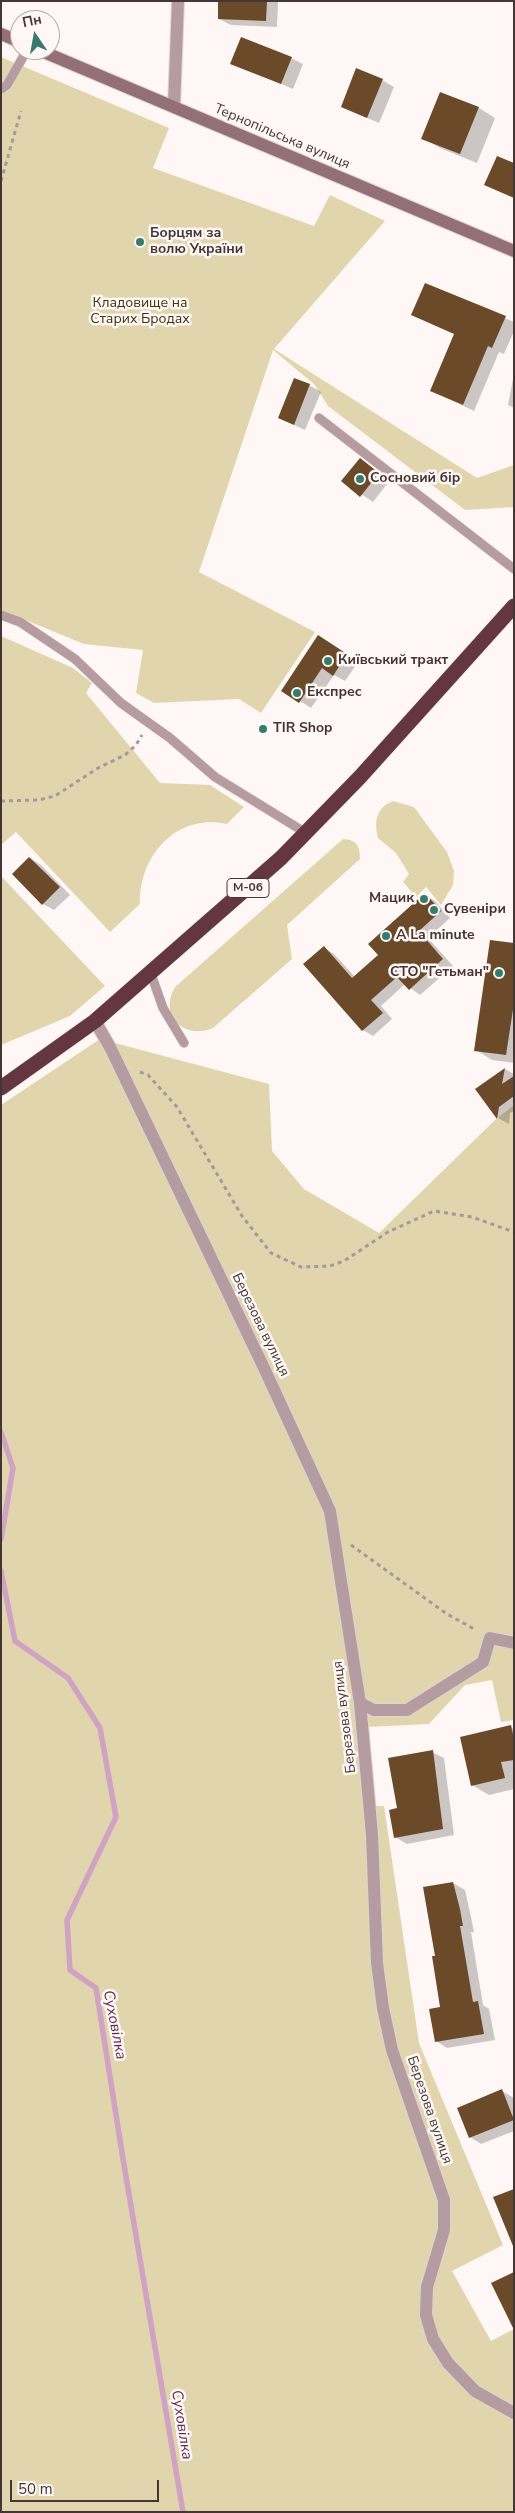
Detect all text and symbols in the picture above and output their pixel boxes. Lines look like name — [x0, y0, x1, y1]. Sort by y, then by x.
north arrow — [10, 10, 60, 60]
text: Пн — [21, 10, 43, 32]
street label: Тернопільська вулиця — [212, 101, 352, 173]
place label: Борцям за волю України — [150, 226, 243, 258]
marker: Борцям за волю України — [134, 236, 146, 248]
park label: Кладовище на Старих Бродах — [90, 296, 190, 328]
place label: Сосновий бір — [370, 471, 460, 487]
marker: Сосновий бір — [354, 473, 366, 485]
place label: Київський тракт — [338, 653, 448, 669]
marker: Київський тракт — [322, 655, 334, 667]
place label: Експрес — [307, 685, 362, 701]
marker: Експрес — [291, 687, 303, 699]
place label: TIR Shop — [273, 721, 332, 737]
marker: TIR Shop — [257, 723, 269, 735]
road number: М-06 — [227, 878, 269, 898]
place label: Мацик — [369, 891, 414, 907]
marker: Мацик — [418, 893, 430, 905]
place label: Сувеніри — [444, 902, 506, 918]
marker: Сувеніри — [428, 904, 440, 916]
place label: A La minute — [396, 928, 475, 944]
marker: A La minute — [380, 930, 392, 942]
place label: СТО "Гетьман" — [390, 965, 489, 981]
marker: СТО "Гетьман" — [493, 967, 505, 979]
street label: Березова вулиця — [228, 1270, 292, 1380]
street label: Березова вулиця — [330, 1660, 360, 1774]
water label: Суховілка — [98, 1989, 130, 2061]
street label: Березова вулиця — [403, 2054, 455, 2166]
water label: Суховілка — [167, 2389, 195, 2461]
scale bar — [12, 2470, 161, 2502]
text: 50 m — [18, 2479, 53, 2499]

